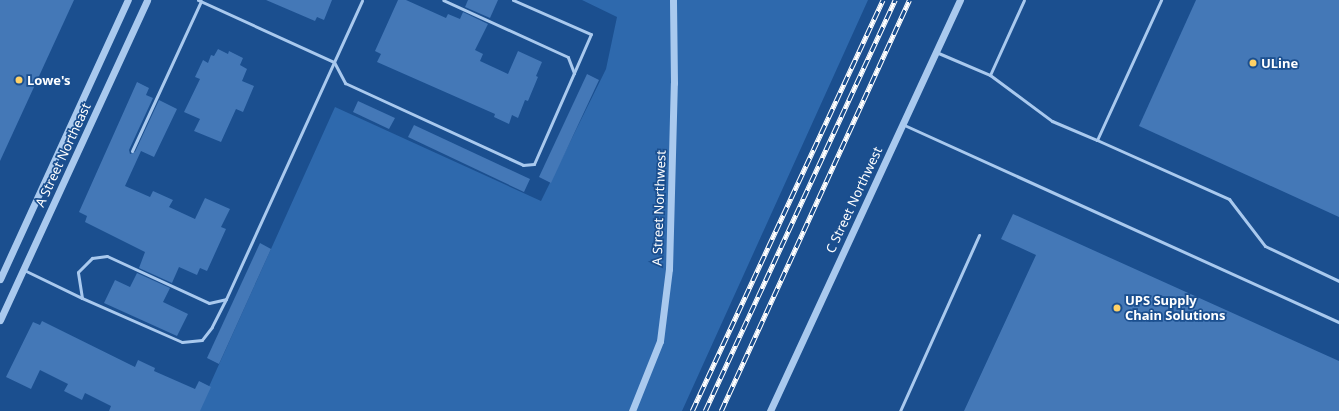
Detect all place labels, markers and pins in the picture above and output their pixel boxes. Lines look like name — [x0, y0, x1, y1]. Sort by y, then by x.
place label: ULine — [1261, 55, 1298, 71]
marker: ULine — [1248, 58, 1258, 68]
place label: Lowe's — [27, 72, 70, 88]
marker: Lowe's — [14, 75, 24, 85]
place label: UPS Supply Chain Solutions — [1125, 293, 1226, 324]
marker: UPS Supply Chain Solutions — [1112, 303, 1122, 313]

